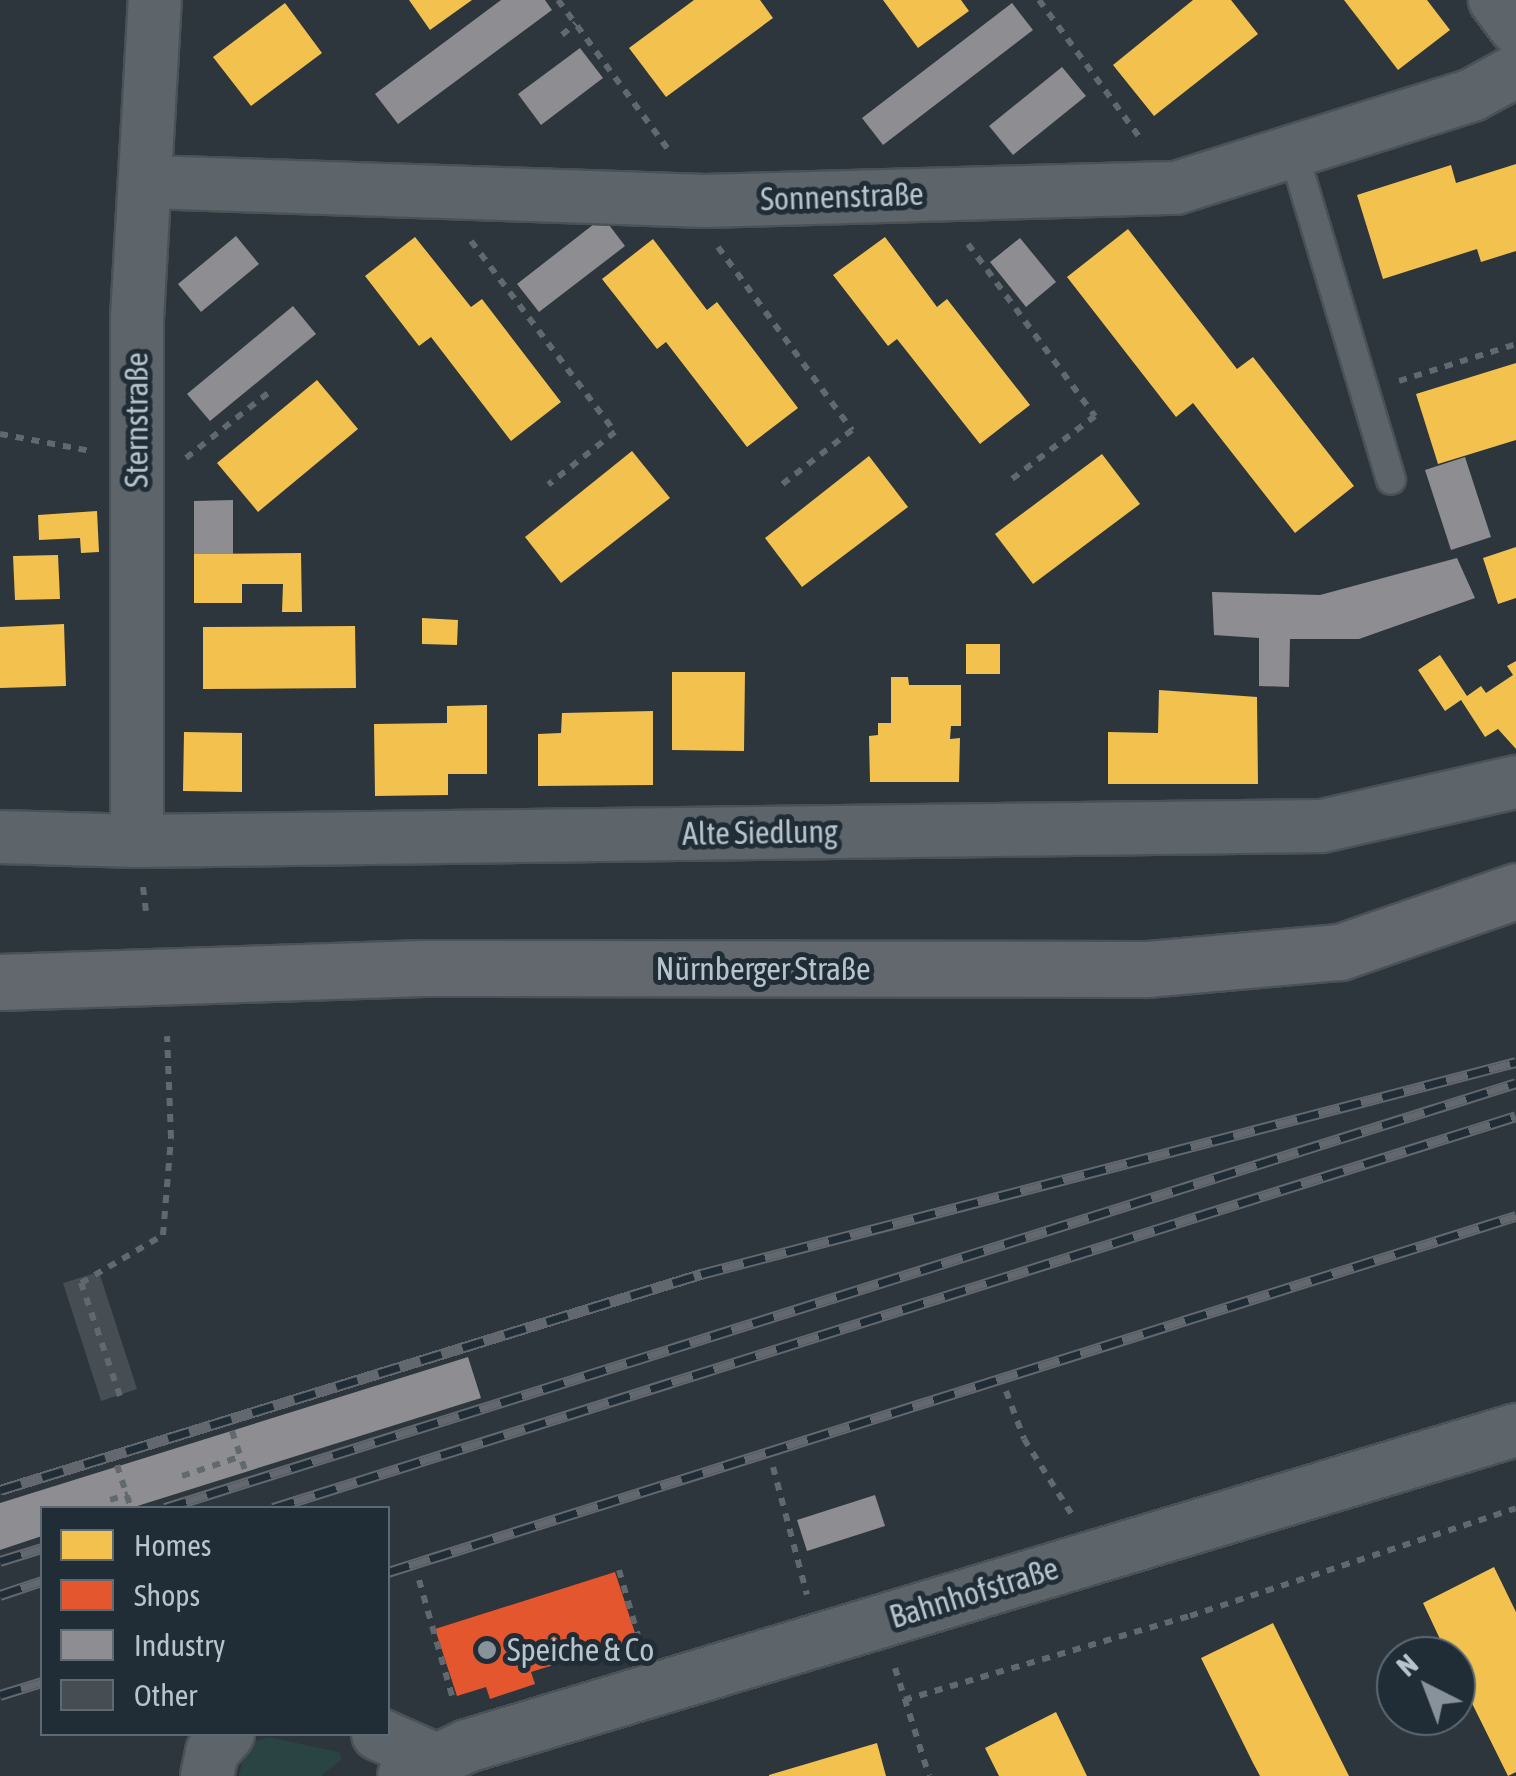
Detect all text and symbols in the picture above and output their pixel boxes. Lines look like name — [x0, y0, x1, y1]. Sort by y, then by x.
street label: Sonnenstraße — [760, 175, 924, 219]
street label: Sternstraße — [118, 352, 156, 488]
street label: Alte Siedlung — [682, 812, 838, 854]
street label: Nürnberger Straße — [656, 950, 870, 988]
legend — [40, 1506, 390, 1736]
text: Homes — [134, 1528, 211, 1562]
street label: Bahnhofstraße — [885, 1549, 1063, 1637]
text: Shops — [134, 1578, 200, 1612]
text: Industry — [134, 1628, 225, 1662]
place label: Speiche & Co — [507, 1631, 654, 1669]
north arrow — [1376, 1636, 1476, 1736]
marker: Speiche & Co — [476, 1639, 498, 1661]
text: N — [1390, 1648, 1424, 1683]
text: Other — [134, 1678, 197, 1712]

